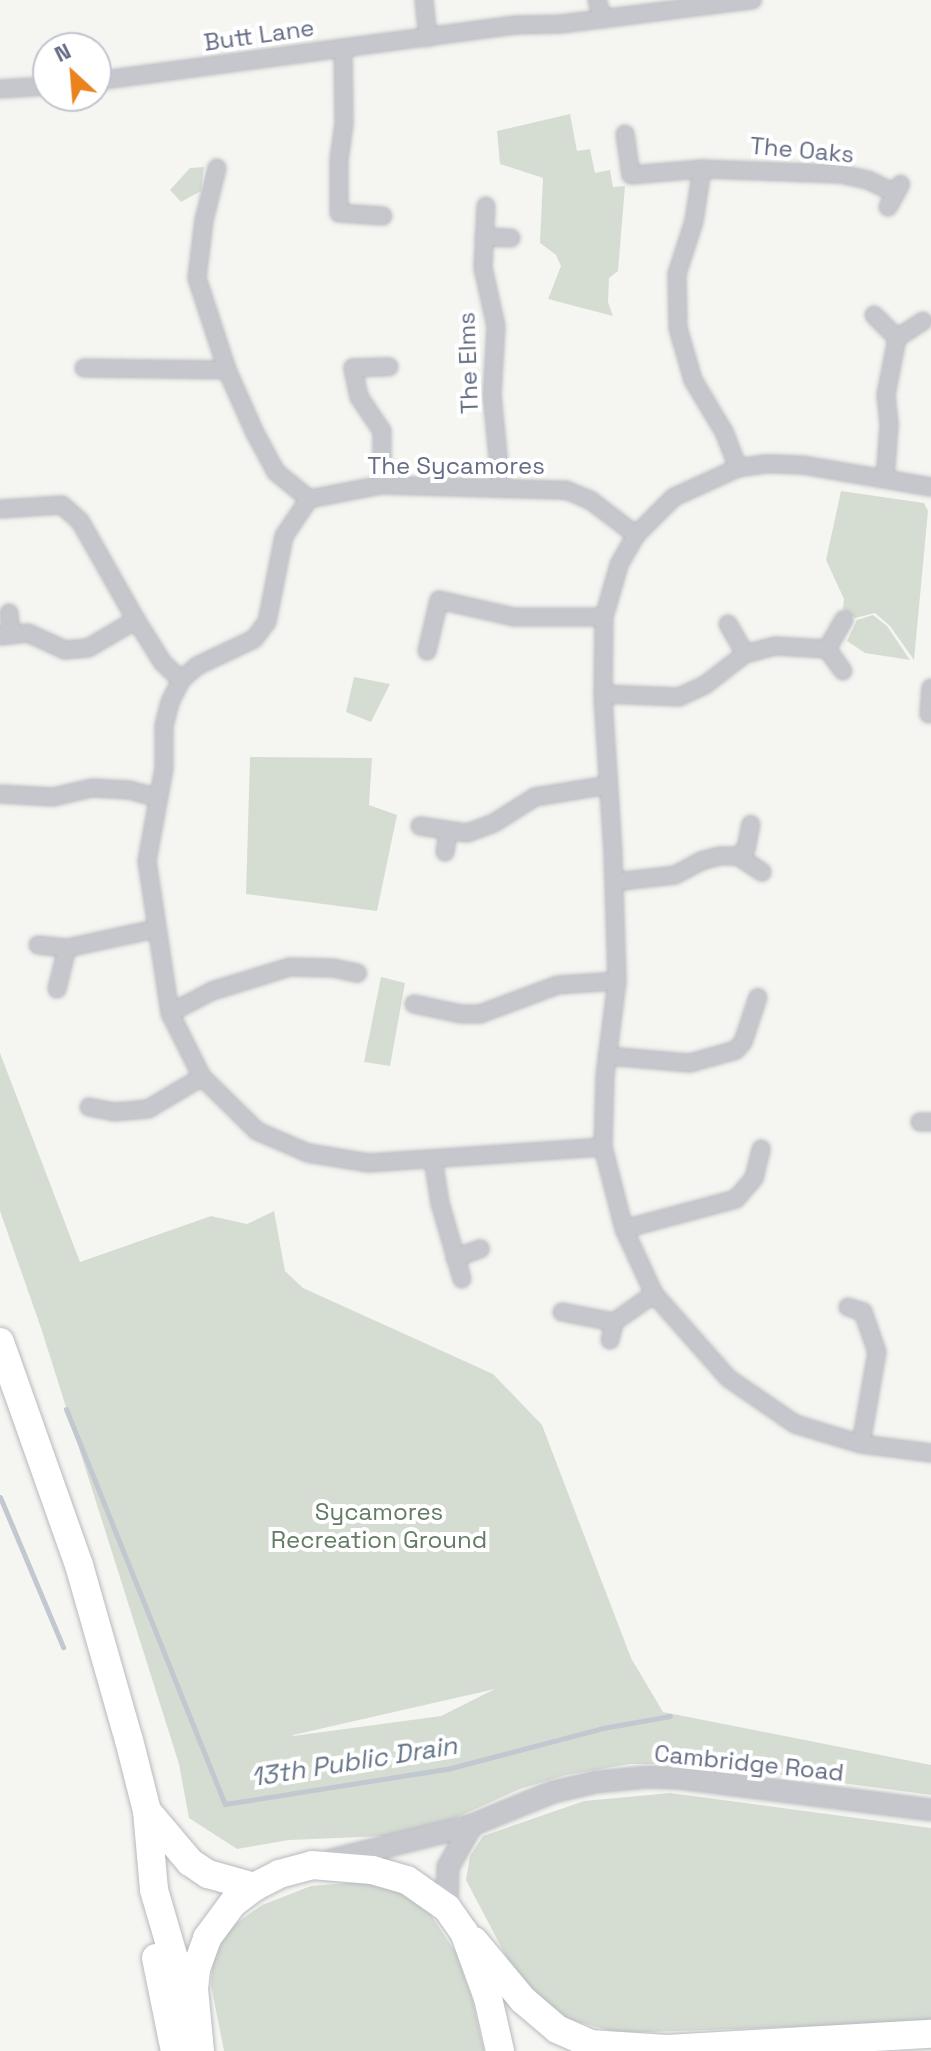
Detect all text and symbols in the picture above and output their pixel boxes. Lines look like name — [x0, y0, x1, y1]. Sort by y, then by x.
street label: Butt Lane — [202, 13, 316, 57]
north arrow — [32, 32, 112, 112]
text: N — [50, 36, 75, 68]
street label: The Oaks — [749, 131, 855, 169]
street label: The Elms — [452, 312, 484, 414]
street label: The Sycamores — [367, 452, 545, 480]
park label: Sycamores Recreation Ground — [271, 1498, 487, 1554]
water label: 13th Public Drain — [249, 1730, 459, 1794]
street label: Cambridge Road — [653, 1739, 845, 1787]

